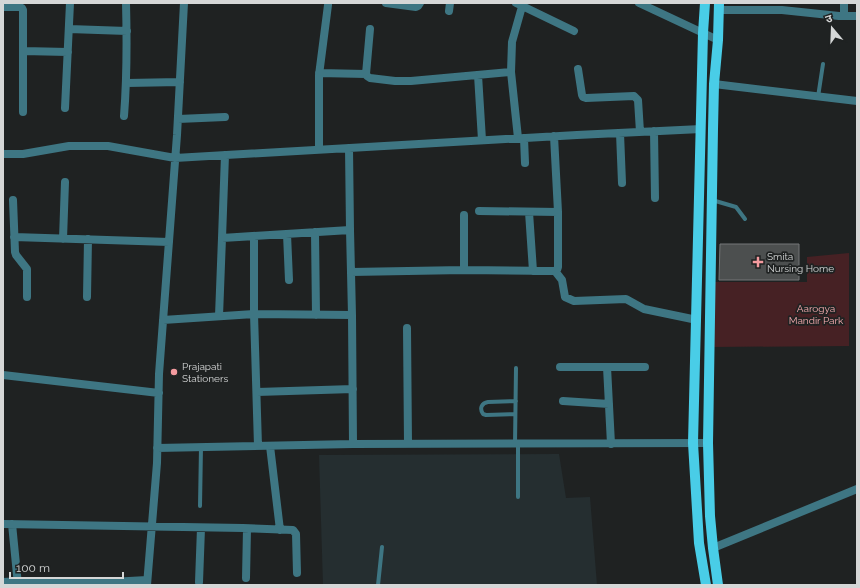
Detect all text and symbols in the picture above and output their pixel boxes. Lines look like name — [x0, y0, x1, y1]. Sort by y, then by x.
north arrow — [812, 8, 852, 48]
text: उ — [824, 12, 835, 26]
place label: Smita Nursing Home — [767, 251, 834, 274]
marker: Smita Nursing Home — [752, 256, 764, 268]
park label: Aarogya Mandir Park — [789, 303, 844, 326]
place label: Prajapati Stationers — [182, 361, 228, 384]
marker: Prajapati Stationers — [169, 367, 179, 377]
scale bar — [10, 554, 123, 580]
text: 100 m — [16, 561, 50, 575]

